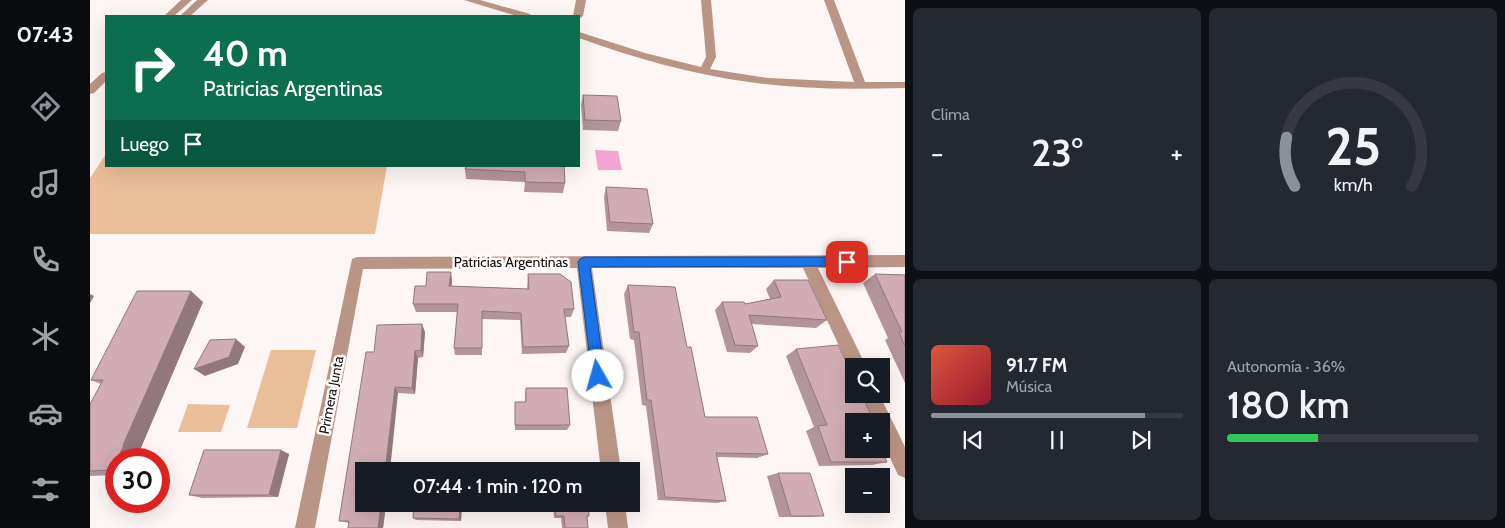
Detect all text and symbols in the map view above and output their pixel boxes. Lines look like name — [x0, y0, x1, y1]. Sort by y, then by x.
text: 07:43 — [16, 21, 74, 48]
text: 40 m — [203, 32, 288, 75]
icon: right — [120, 35, 185, 100]
text: Patricias Argentinas — [203, 75, 383, 102]
icon: directions — [28, 89, 63, 124]
text: Clima — [931, 105, 970, 124]
text: 25 — [1325, 115, 1381, 178]
text: 23° — [1031, 129, 1083, 176]
icon: arrive — [179, 130, 207, 158]
text: Luego — [120, 133, 169, 156]
text: − — [931, 136, 943, 170]
text: + — [1171, 136, 1183, 170]
icon: music — [28, 166, 63, 201]
text: km/h — [1333, 174, 1373, 195]
pin — [826, 241, 868, 283]
icon: phone — [28, 242, 63, 277]
icon: arrive — [833, 248, 861, 276]
street label: Patricias Argentinas — [454, 253, 568, 271]
icon: climate — [28, 319, 63, 354]
position arrow — [571, 349, 623, 401]
street label: Primera Junta — [315, 354, 347, 435]
text: 91.7 FM — [1006, 354, 1067, 377]
text: Autonomía · 36% — [1227, 357, 1345, 376]
map controls — [845, 358, 890, 513]
button: search — [845, 358, 890, 403]
text: Música — [1006, 377, 1052, 396]
text: 180 km — [1227, 381, 1350, 428]
icon: car — [28, 396, 63, 431]
button: + — [845, 413, 890, 458]
icon: previous — [959, 426, 987, 454]
icon: pause — [1043, 426, 1071, 454]
icon: next — [1127, 426, 1155, 454]
speed limit sign: 30 — [105, 448, 170, 513]
button: − — [845, 468, 890, 513]
icon: filters — [28, 472, 63, 507]
text: 07:44 · 1 min · 120 m — [413, 475, 582, 498]

